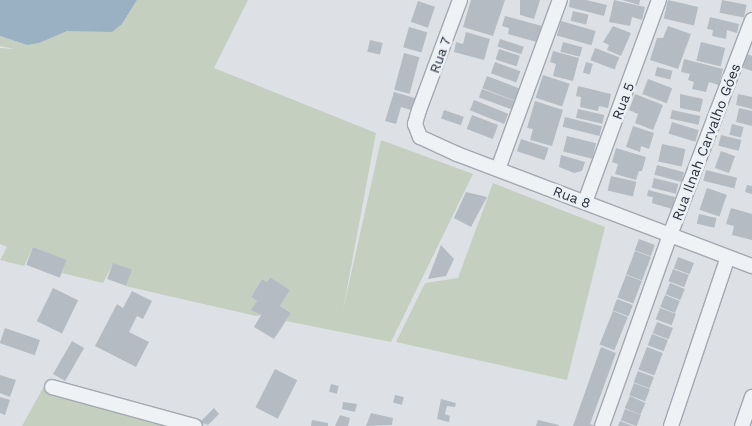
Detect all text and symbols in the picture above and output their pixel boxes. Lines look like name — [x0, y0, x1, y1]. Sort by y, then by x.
street label: Rua 7 — [426, 34, 454, 76]
street label: Rua Ilnah Carvalho Góes — [668, 61, 744, 223]
street label: Rua 5 — [608, 80, 638, 122]
street label: Rua 8 — [551, 182, 593, 212]

